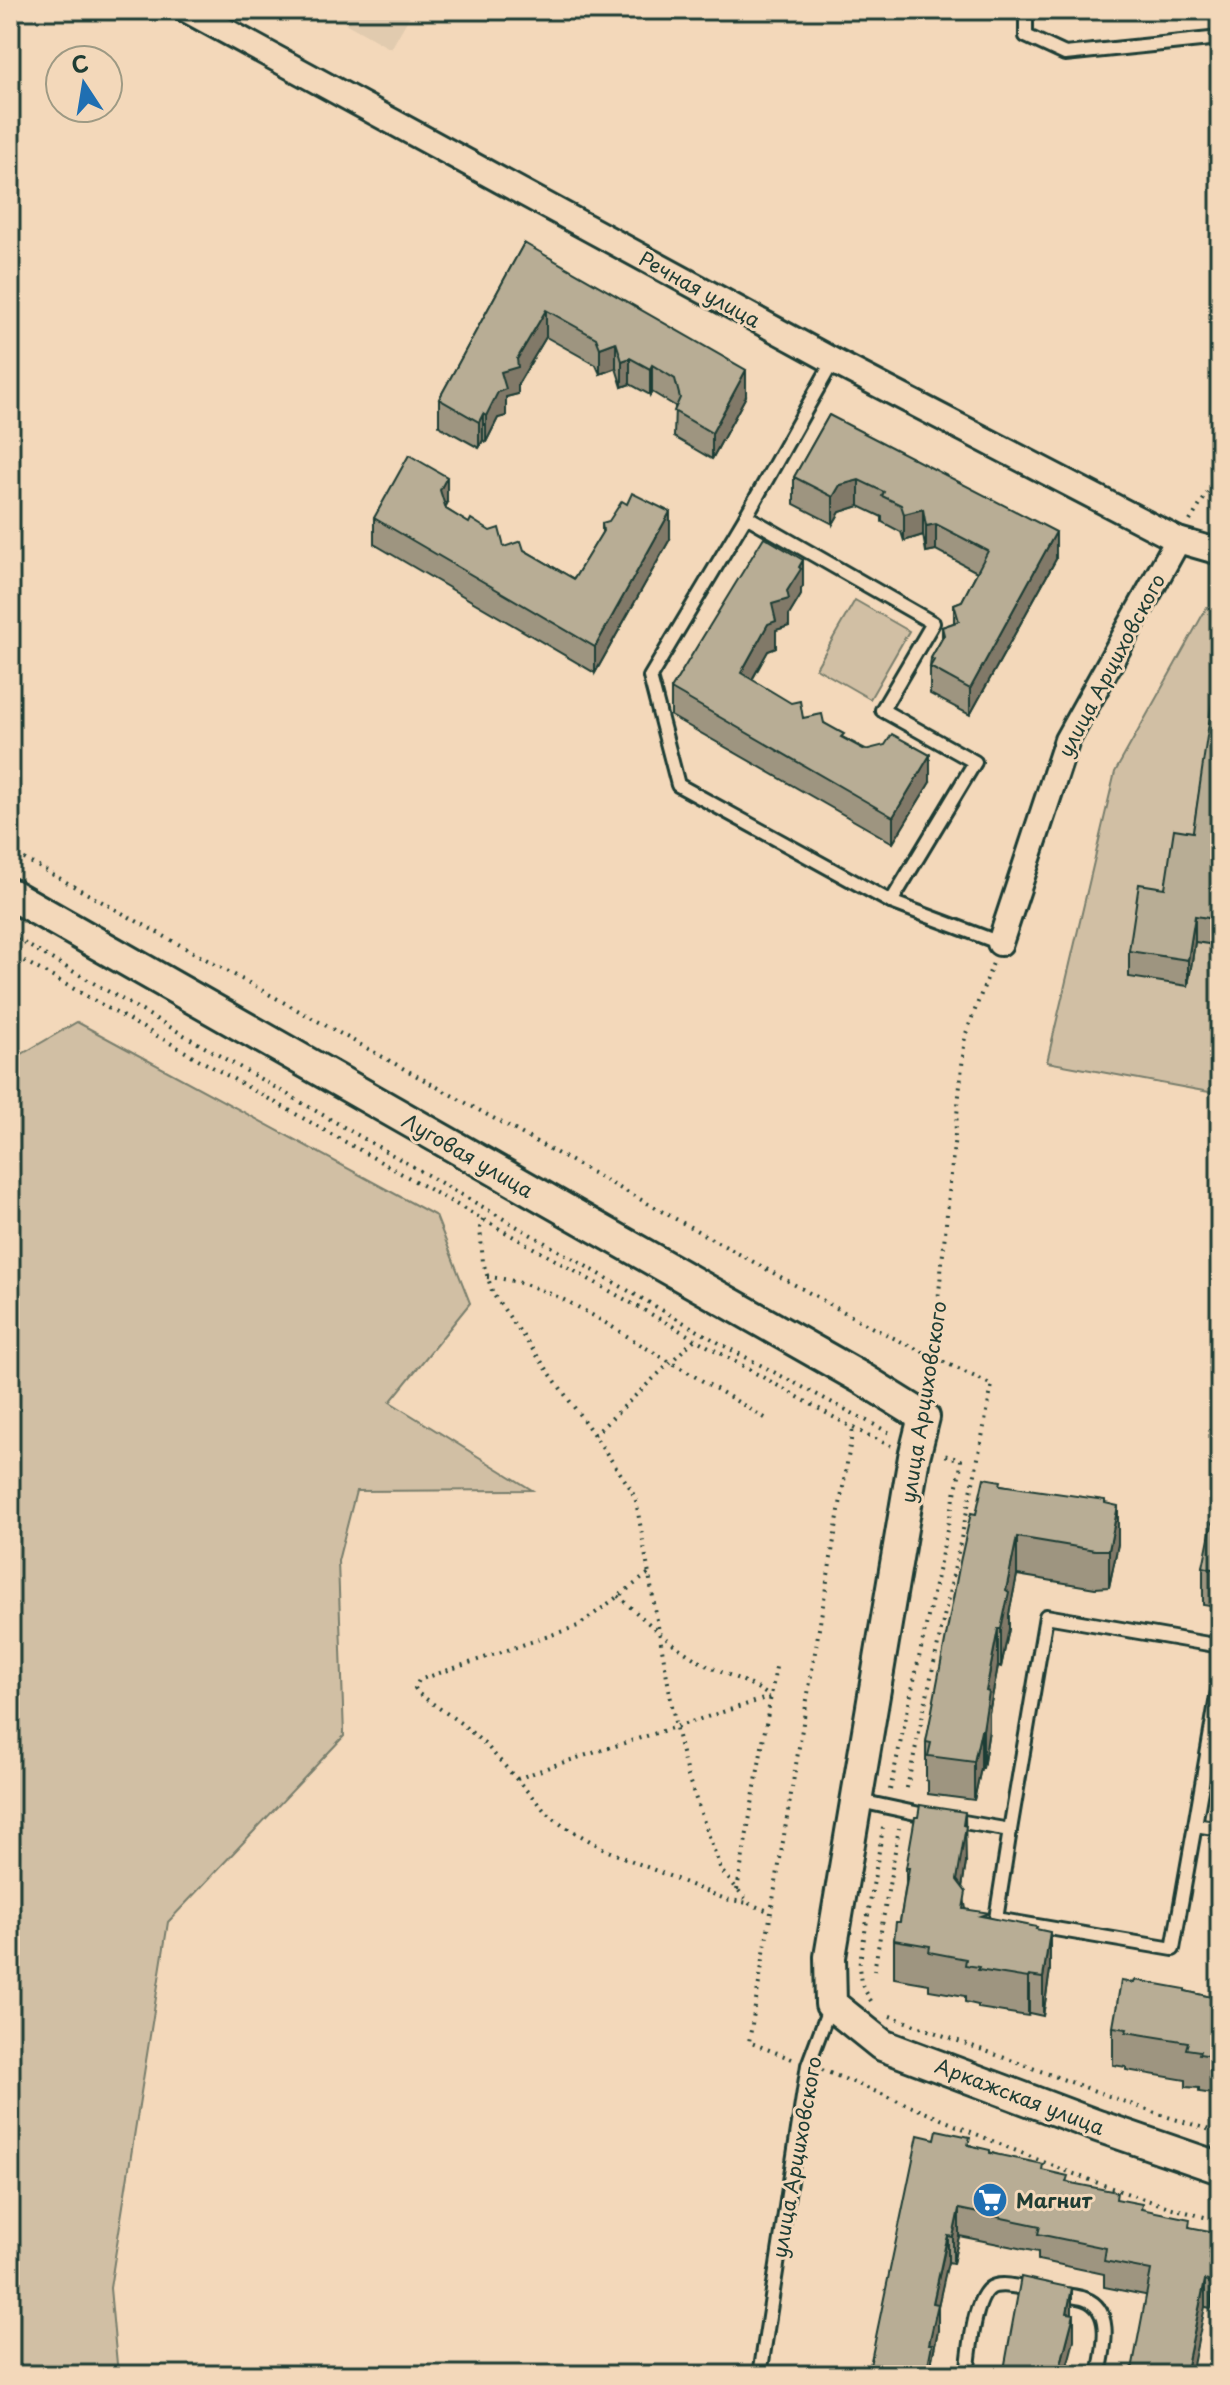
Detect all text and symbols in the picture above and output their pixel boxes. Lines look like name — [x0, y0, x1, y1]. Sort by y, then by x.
north arrow — [44, 44, 124, 124]
text: С — [68, 45, 91, 81]
street label: Речная улица — [634, 243, 767, 335]
street label: улица Арциховского — [1050, 568, 1172, 762]
street label: Луговая улица — [397, 1105, 540, 1205]
street label: улица Арциховского — [892, 1299, 954, 1505]
street label: Аркажская улица — [931, 2050, 1109, 2142]
street label: улица Арциховского — [764, 2054, 828, 2260]
supermarket icon: Магнит — [971, 2181, 1009, 2219]
place label: Магнит — [1016, 2185, 1093, 2215]

